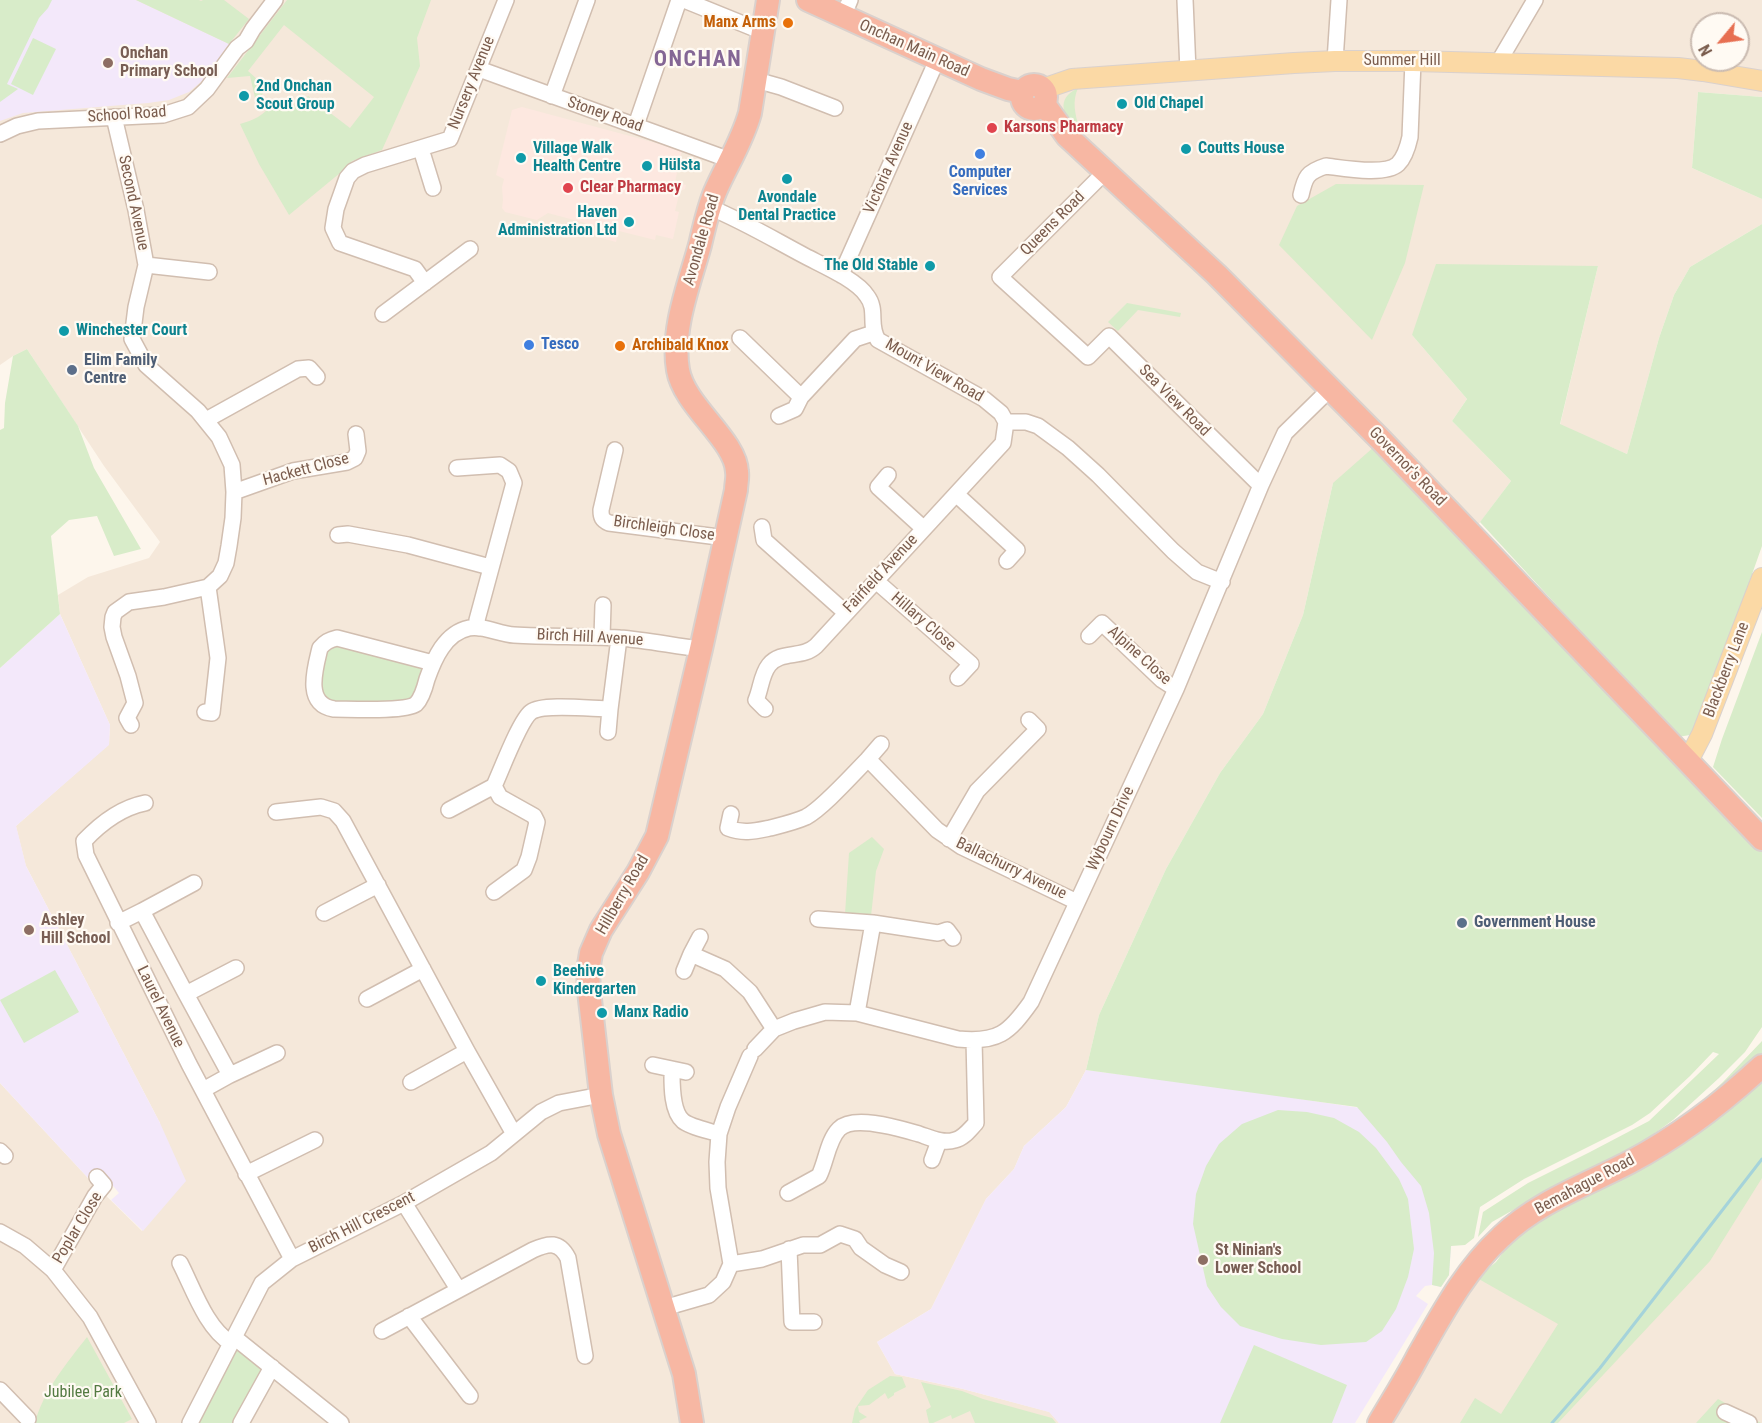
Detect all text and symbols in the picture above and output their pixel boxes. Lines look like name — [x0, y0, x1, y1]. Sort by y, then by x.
north arrow — [1690, 12, 1750, 72]
place label: Manx Arms — [704, 13, 776, 33]
marker: Manx Arms — [781, 16, 795, 30]
street label: Onchan Main Road — [856, 16, 972, 82]
street label: Nursery Avenue — [445, 34, 499, 132]
text: N — [1695, 41, 1716, 59]
place label: Onchan Primary School — [120, 44, 218, 82]
district label: ONCHAN — [654, 47, 742, 73]
street label: Summer Hill — [1363, 51, 1441, 71]
marker: Onchan Primary School — [101, 56, 115, 70]
place label: 2nd Onchan Scout Group — [256, 77, 335, 115]
marker: 2nd Onchan Scout Group — [237, 89, 251, 103]
street label: Stoney Road — [565, 93, 645, 137]
place label: Old Chapel — [1134, 94, 1203, 114]
marker: Old Chapel — [1115, 97, 1129, 111]
street label: School Road — [87, 103, 167, 127]
place label: Karsons Pharmacy — [1004, 118, 1123, 138]
street label: Victoria Avenue — [860, 119, 918, 217]
marker: Karsons Pharmacy — [985, 121, 999, 135]
place label: Village Walk Health Centre — [533, 139, 621, 177]
place label: Coutts House — [1198, 139, 1284, 159]
marker: Coutts House — [1179, 142, 1193, 156]
marker: Computer Services — [973, 147, 987, 161]
marker: Village Walk Health Centre — [514, 151, 528, 165]
street label: Second Avenue — [114, 154, 152, 252]
place label: Hülsta — [659, 156, 700, 176]
marker: Hülsta — [640, 159, 654, 173]
place label: Computer Services — [949, 163, 1011, 201]
marker: Avondale Dental Practice — [780, 172, 794, 186]
place label: Clear Pharmacy — [580, 178, 681, 198]
marker: Clear Pharmacy — [561, 181, 575, 195]
place label: Avondale Dental Practice — [738, 188, 836, 226]
street label: Queens Road — [1017, 188, 1089, 260]
street label: Avondale Road — [680, 192, 724, 288]
place label: Haven Administration Ltd — [498, 203, 617, 241]
marker: Haven Administration Ltd — [622, 215, 636, 229]
place label: The Old Stable — [824, 256, 918, 276]
marker: The Old Stable — [923, 259, 937, 273]
place label: Winchester Court — [76, 321, 187, 341]
marker: Winchester Court — [57, 324, 71, 338]
place label: Tesco — [541, 335, 579, 355]
street label: Mount View Road — [881, 335, 987, 407]
place label: Archibald Knox — [632, 336, 729, 356]
marker: Tesco — [522, 338, 536, 352]
marker: Archibald Knox — [613, 339, 627, 353]
place label: Elim Family Centre — [84, 351, 157, 389]
street label: Sea View Road — [1134, 361, 1214, 441]
marker: Elim Family Centre — [65, 363, 79, 377]
street label: Governor's Road — [1364, 423, 1450, 511]
street label: Hackett Close — [261, 449, 351, 491]
street label: Birchleigh Close — [612, 512, 716, 546]
street label: Fairfield Avenue — [840, 531, 922, 617]
street label: Hillary Close — [887, 589, 959, 655]
street label: Blackberry Lane — [1700, 620, 1754, 720]
street label: Alpine Close — [1103, 622, 1175, 690]
street label: Birch Hill Avenue — [536, 626, 644, 650]
street label: Wybourn Drive — [1083, 784, 1139, 874]
street label: Ballachurry Avenue — [953, 834, 1069, 904]
street label: Hillberry Road — [593, 852, 653, 938]
place label: Ashley Hill School — [41, 911, 110, 949]
place label: Government House — [1474, 913, 1596, 933]
marker: Government House — [1455, 916, 1469, 930]
marker: Ashley Hill School — [22, 923, 36, 937]
place label: Beehive Kindergarten — [553, 962, 636, 1000]
street label: Laurel Avenue — [132, 963, 188, 1051]
marker: Beehive Kindergarten — [534, 974, 548, 988]
place label: Manx Radio — [614, 1003, 689, 1023]
marker: Manx Radio — [595, 1006, 609, 1020]
street label: Bemahague Road — [1532, 1151, 1638, 1219]
street label: Birch Hill Crescent — [306, 1188, 418, 1258]
street label: Poplar Close — [49, 1189, 107, 1267]
place label: St Ninian's Lower School — [1215, 1241, 1301, 1279]
marker: St Ninian's Lower School — [1196, 1253, 1210, 1267]
park label: Jubilee Park — [44, 1383, 122, 1403]

